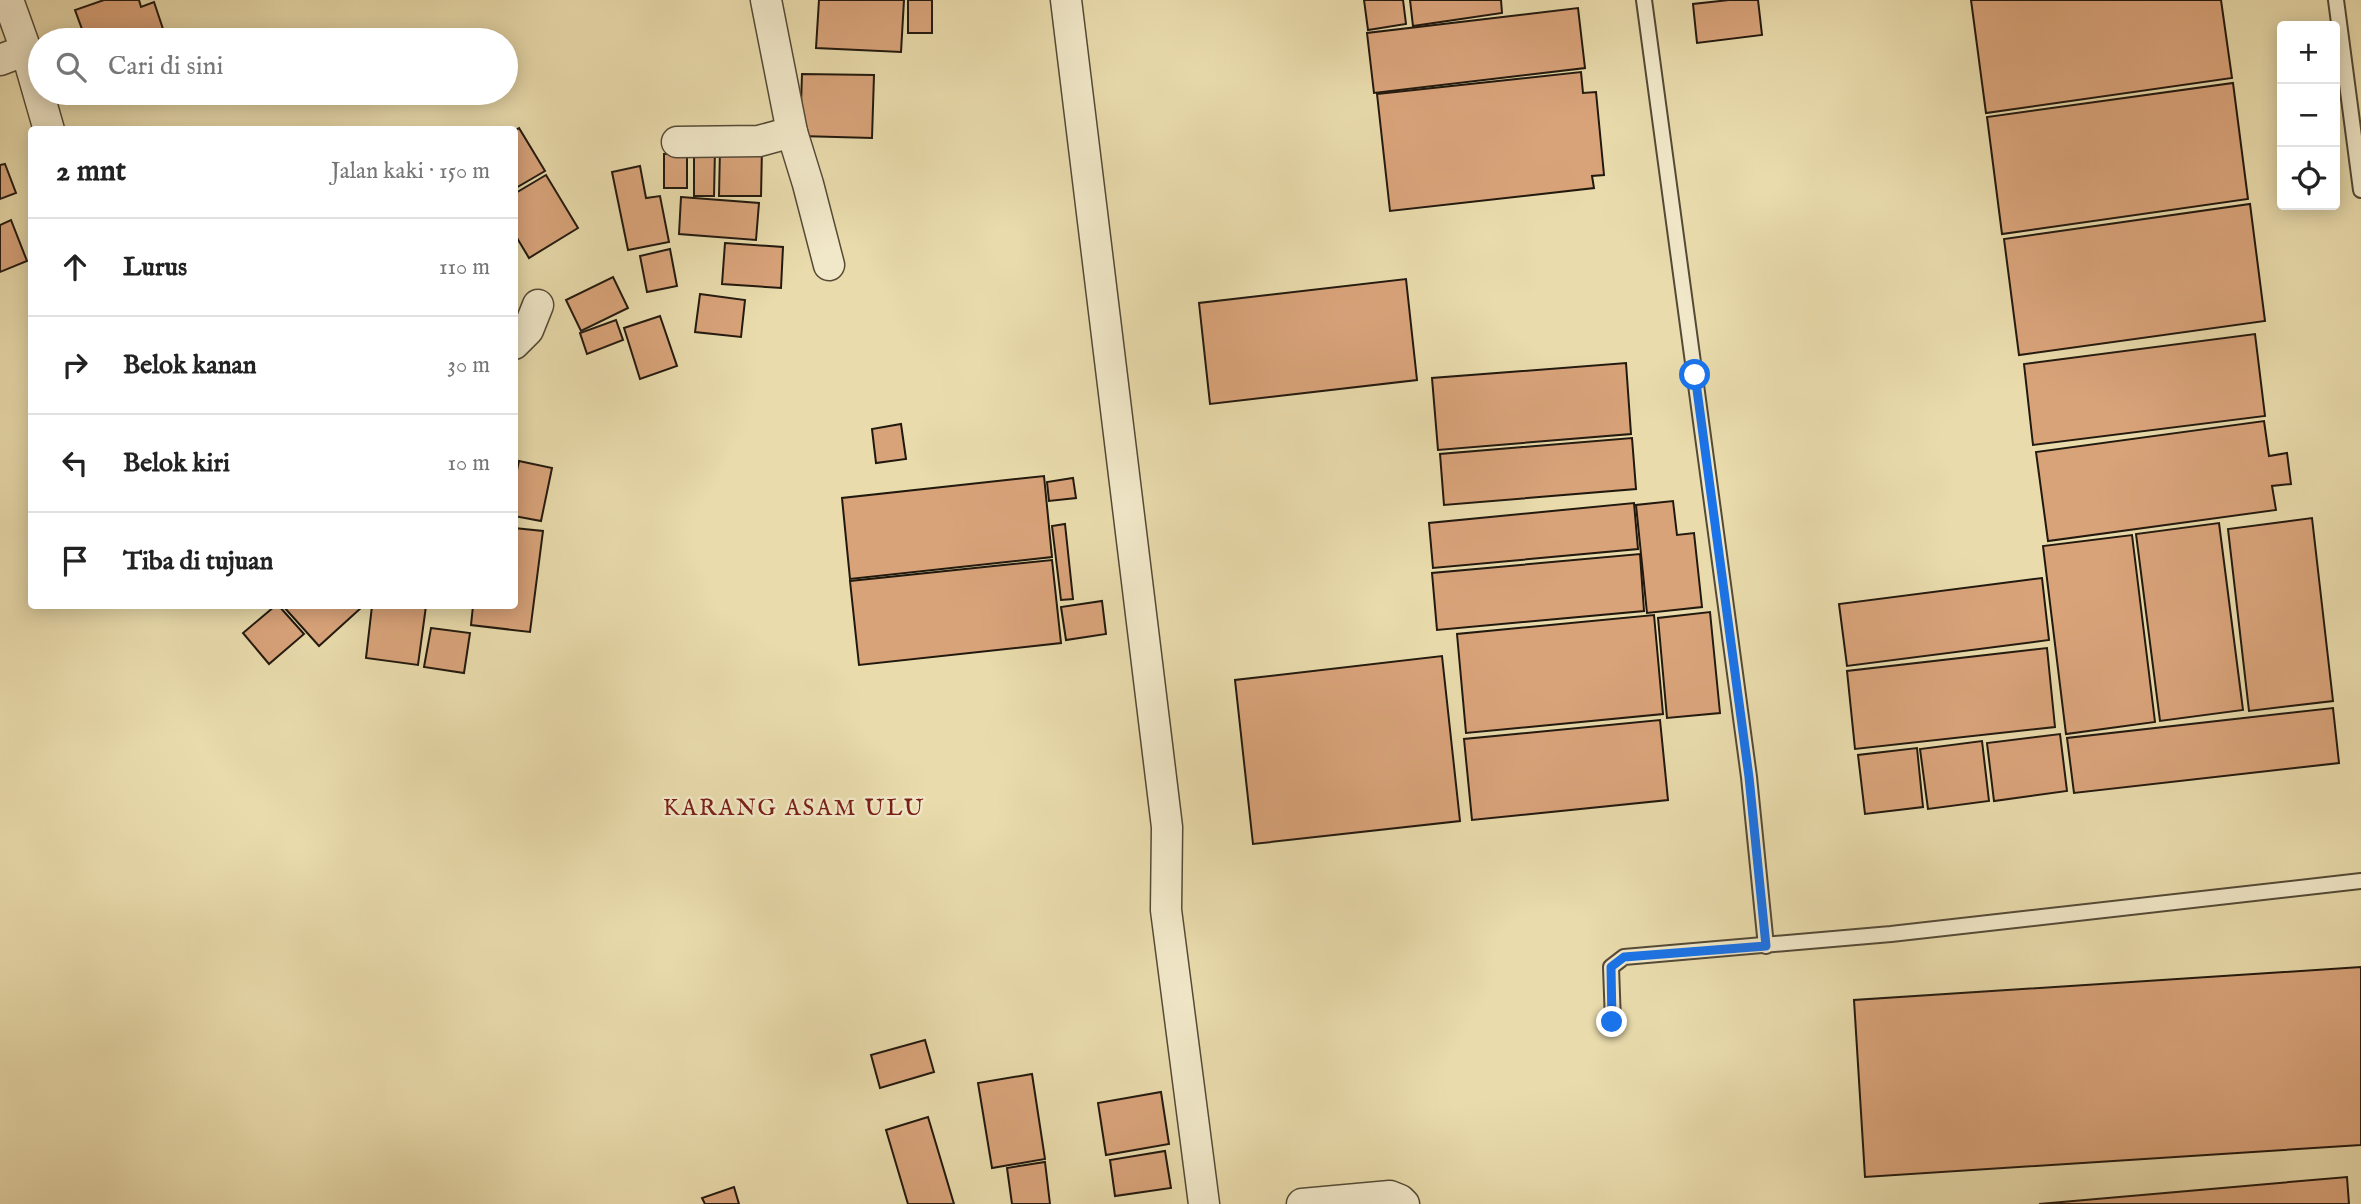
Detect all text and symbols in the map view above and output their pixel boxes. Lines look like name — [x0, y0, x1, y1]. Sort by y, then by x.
map controls — [2277, 21, 2340, 210]
button: + — [2277, 21, 2340, 84]
search box — [28, 28, 518, 105]
icon: search — [52, 48, 90, 86]
text: Cari di sini — [108, 50, 223, 83]
button: − — [2277, 84, 2340, 147]
button: locate — [2277, 147, 2340, 210]
text: 2 mnt — [56, 153, 126, 191]
text: Jalan kaki · 150 m — [331, 157, 490, 186]
icon: ahead — [56, 248, 94, 286]
text: Lurus — [123, 251, 187, 284]
text: 110 m — [439, 253, 490, 282]
icon: right — [56, 346, 94, 384]
text: Belok kanan — [123, 349, 257, 382]
text: 30 m — [447, 351, 490, 380]
route start — [1679, 359, 1710, 390]
icon: left — [56, 444, 94, 482]
text: Belok kiri — [123, 447, 230, 480]
text: 10 m — [447, 449, 490, 478]
icon: arrive — [56, 542, 94, 580]
text: Tiba di tujuan — [123, 545, 273, 578]
district label: KARANG ASAM ULU — [663, 794, 925, 823]
route end — [1596, 1006, 1627, 1037]

